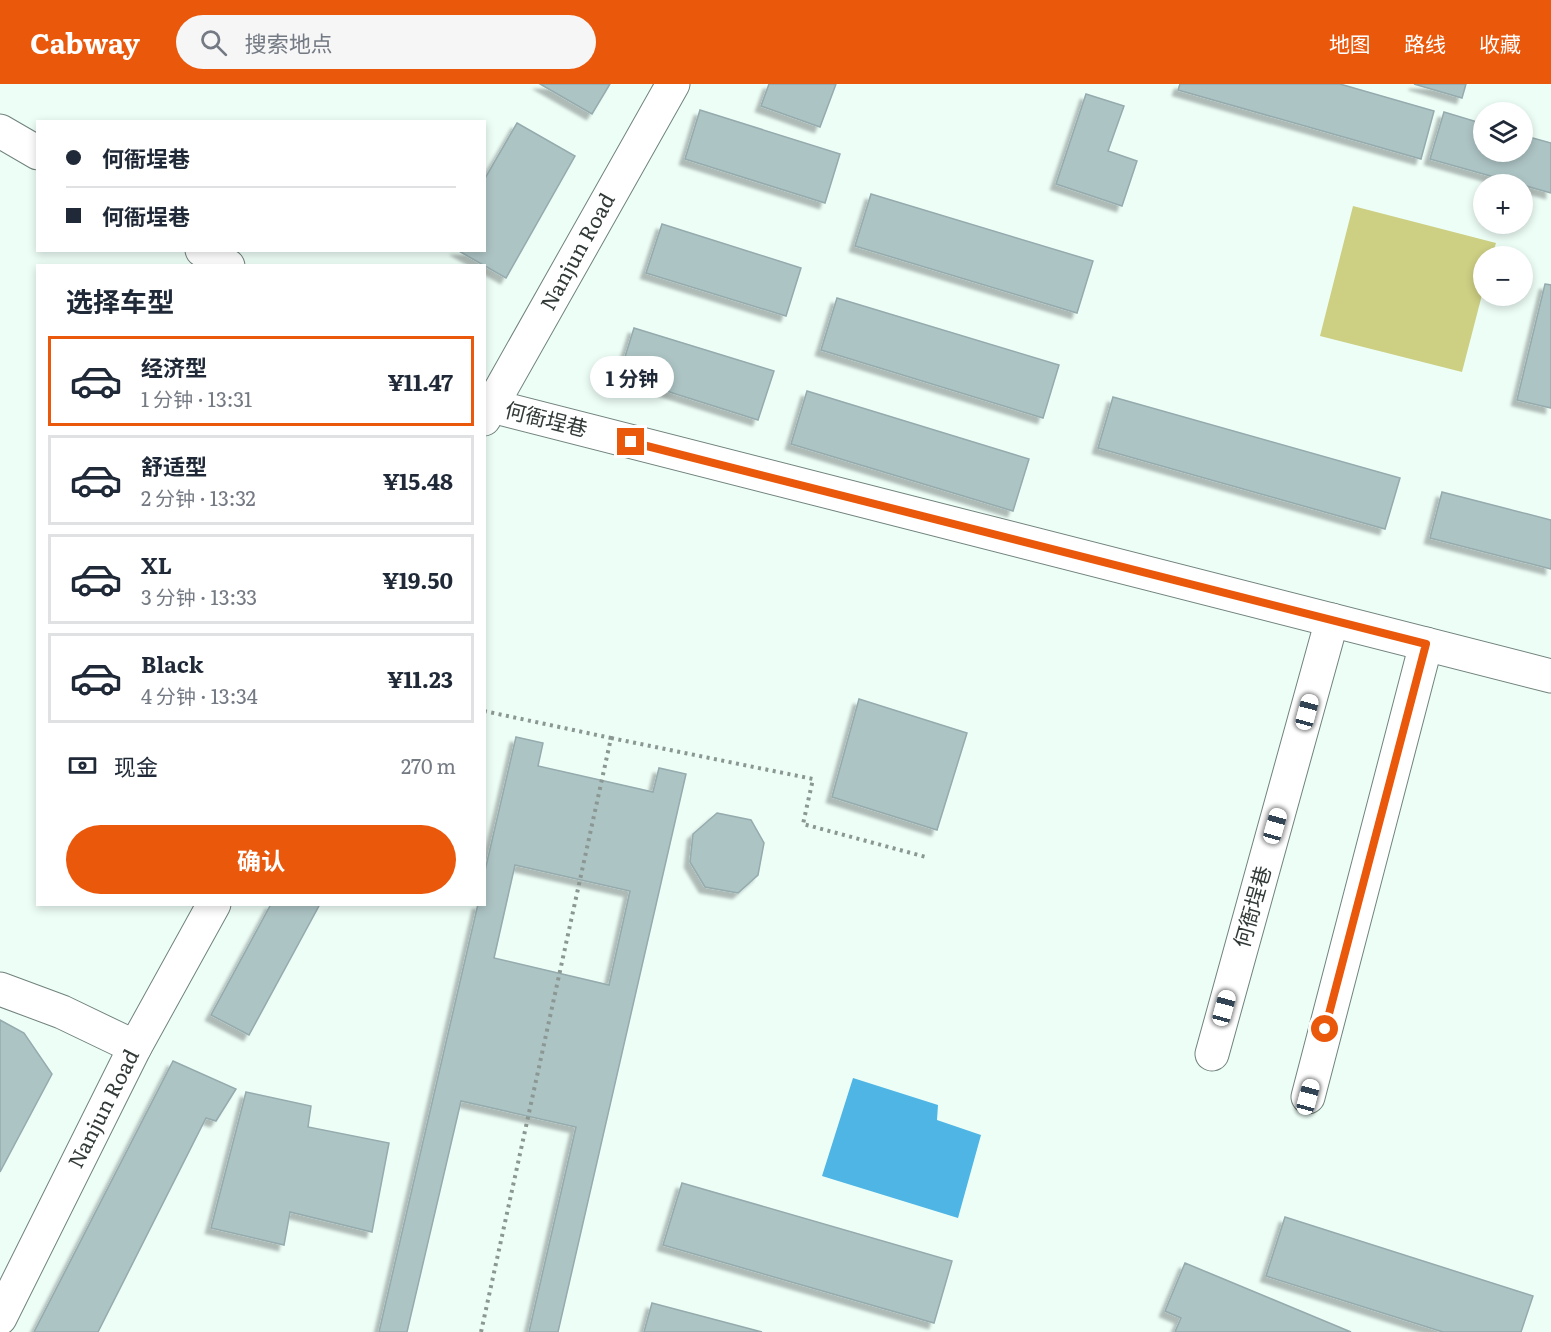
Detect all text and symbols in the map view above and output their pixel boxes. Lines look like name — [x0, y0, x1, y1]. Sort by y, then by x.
search box — [176, 15, 596, 69]
text: Cabway — [30, 21, 140, 63]
icon: search — [197, 26, 230, 59]
text: 搜索地点 — [245, 26, 333, 59]
text: 地图 — [1329, 27, 1371, 58]
text: 路线 — [1404, 27, 1446, 58]
text: 收藏 — [1479, 27, 1521, 58]
map controls — [1473, 102, 1533, 306]
button: layers — [1473, 102, 1533, 162]
text: 何衙埕巷 — [102, 141, 190, 174]
button: + — [1473, 174, 1533, 234]
street label: Nanjun Road — [531, 186, 621, 315]
text: 何衙埕巷 — [102, 199, 190, 232]
button: − — [1473, 246, 1533, 306]
text: 选择车型 — [66, 280, 174, 320]
text: 经济型 — [141, 350, 207, 383]
icon: car — [69, 354, 123, 408]
callout: 1 分钟 — [589, 355, 673, 397]
text: 1 分钟 — [606, 362, 658, 392]
text: ¥11.47 — [387, 365, 453, 398]
text: 1 分钟 · 13:31 — [141, 383, 252, 413]
street label: 何衙埕巷 — [502, 392, 591, 443]
route end — [617, 428, 644, 455]
text: 舒适型 — [141, 449, 207, 482]
icon: car — [69, 453, 123, 507]
text: ¥15.48 — [383, 464, 453, 497]
text: 2 分钟 · 13:32 — [141, 482, 256, 512]
text: XL — [141, 548, 172, 581]
icon: car — [69, 552, 123, 606]
text: ¥19.50 — [382, 563, 453, 596]
text: 3 分钟 · 13:33 — [141, 581, 257, 611]
text: Black — [141, 647, 203, 680]
icon: car — [69, 651, 123, 705]
text: ¥11.23 — [387, 662, 453, 695]
text: 4 分钟 · 13:34 — [141, 680, 258, 710]
car — [1294, 692, 1320, 732]
icon: cash — [66, 749, 99, 782]
text: 现金 — [114, 749, 158, 782]
text: 270 m — [401, 750, 456, 780]
car — [1261, 806, 1289, 846]
button: 确认 — [66, 825, 456, 894]
street label: 何衙埕巷 — [1224, 862, 1277, 951]
car — [1211, 988, 1237, 1028]
route start — [1311, 1015, 1338, 1042]
street label: Nanjun Road — [58, 1043, 145, 1173]
car — [1295, 1077, 1321, 1117]

